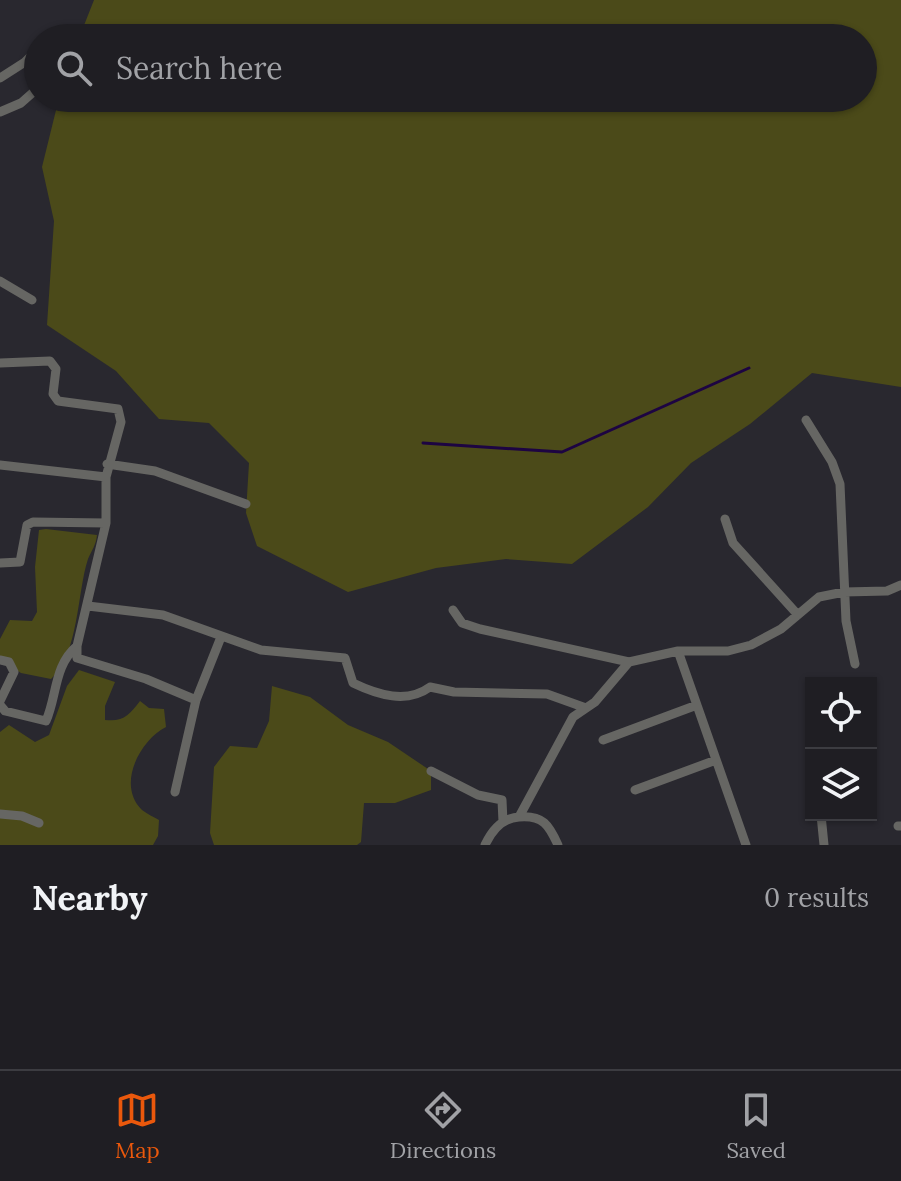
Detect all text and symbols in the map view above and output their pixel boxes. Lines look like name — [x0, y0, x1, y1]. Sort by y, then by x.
search box — [24, 24, 877, 112]
icon: search — [52, 46, 96, 90]
text: Search here — [116, 49, 283, 87]
map controls — [805, 677, 877, 821]
button: locate — [805, 677, 877, 749]
button: layers — [805, 749, 877, 821]
text: Nearby — [32, 876, 148, 919]
text: 0 results — [764, 881, 869, 914]
tab: Map — [115, 1088, 160, 1164]
tab: Directions — [390, 1088, 496, 1164]
tab: Saved — [726, 1088, 786, 1164]

